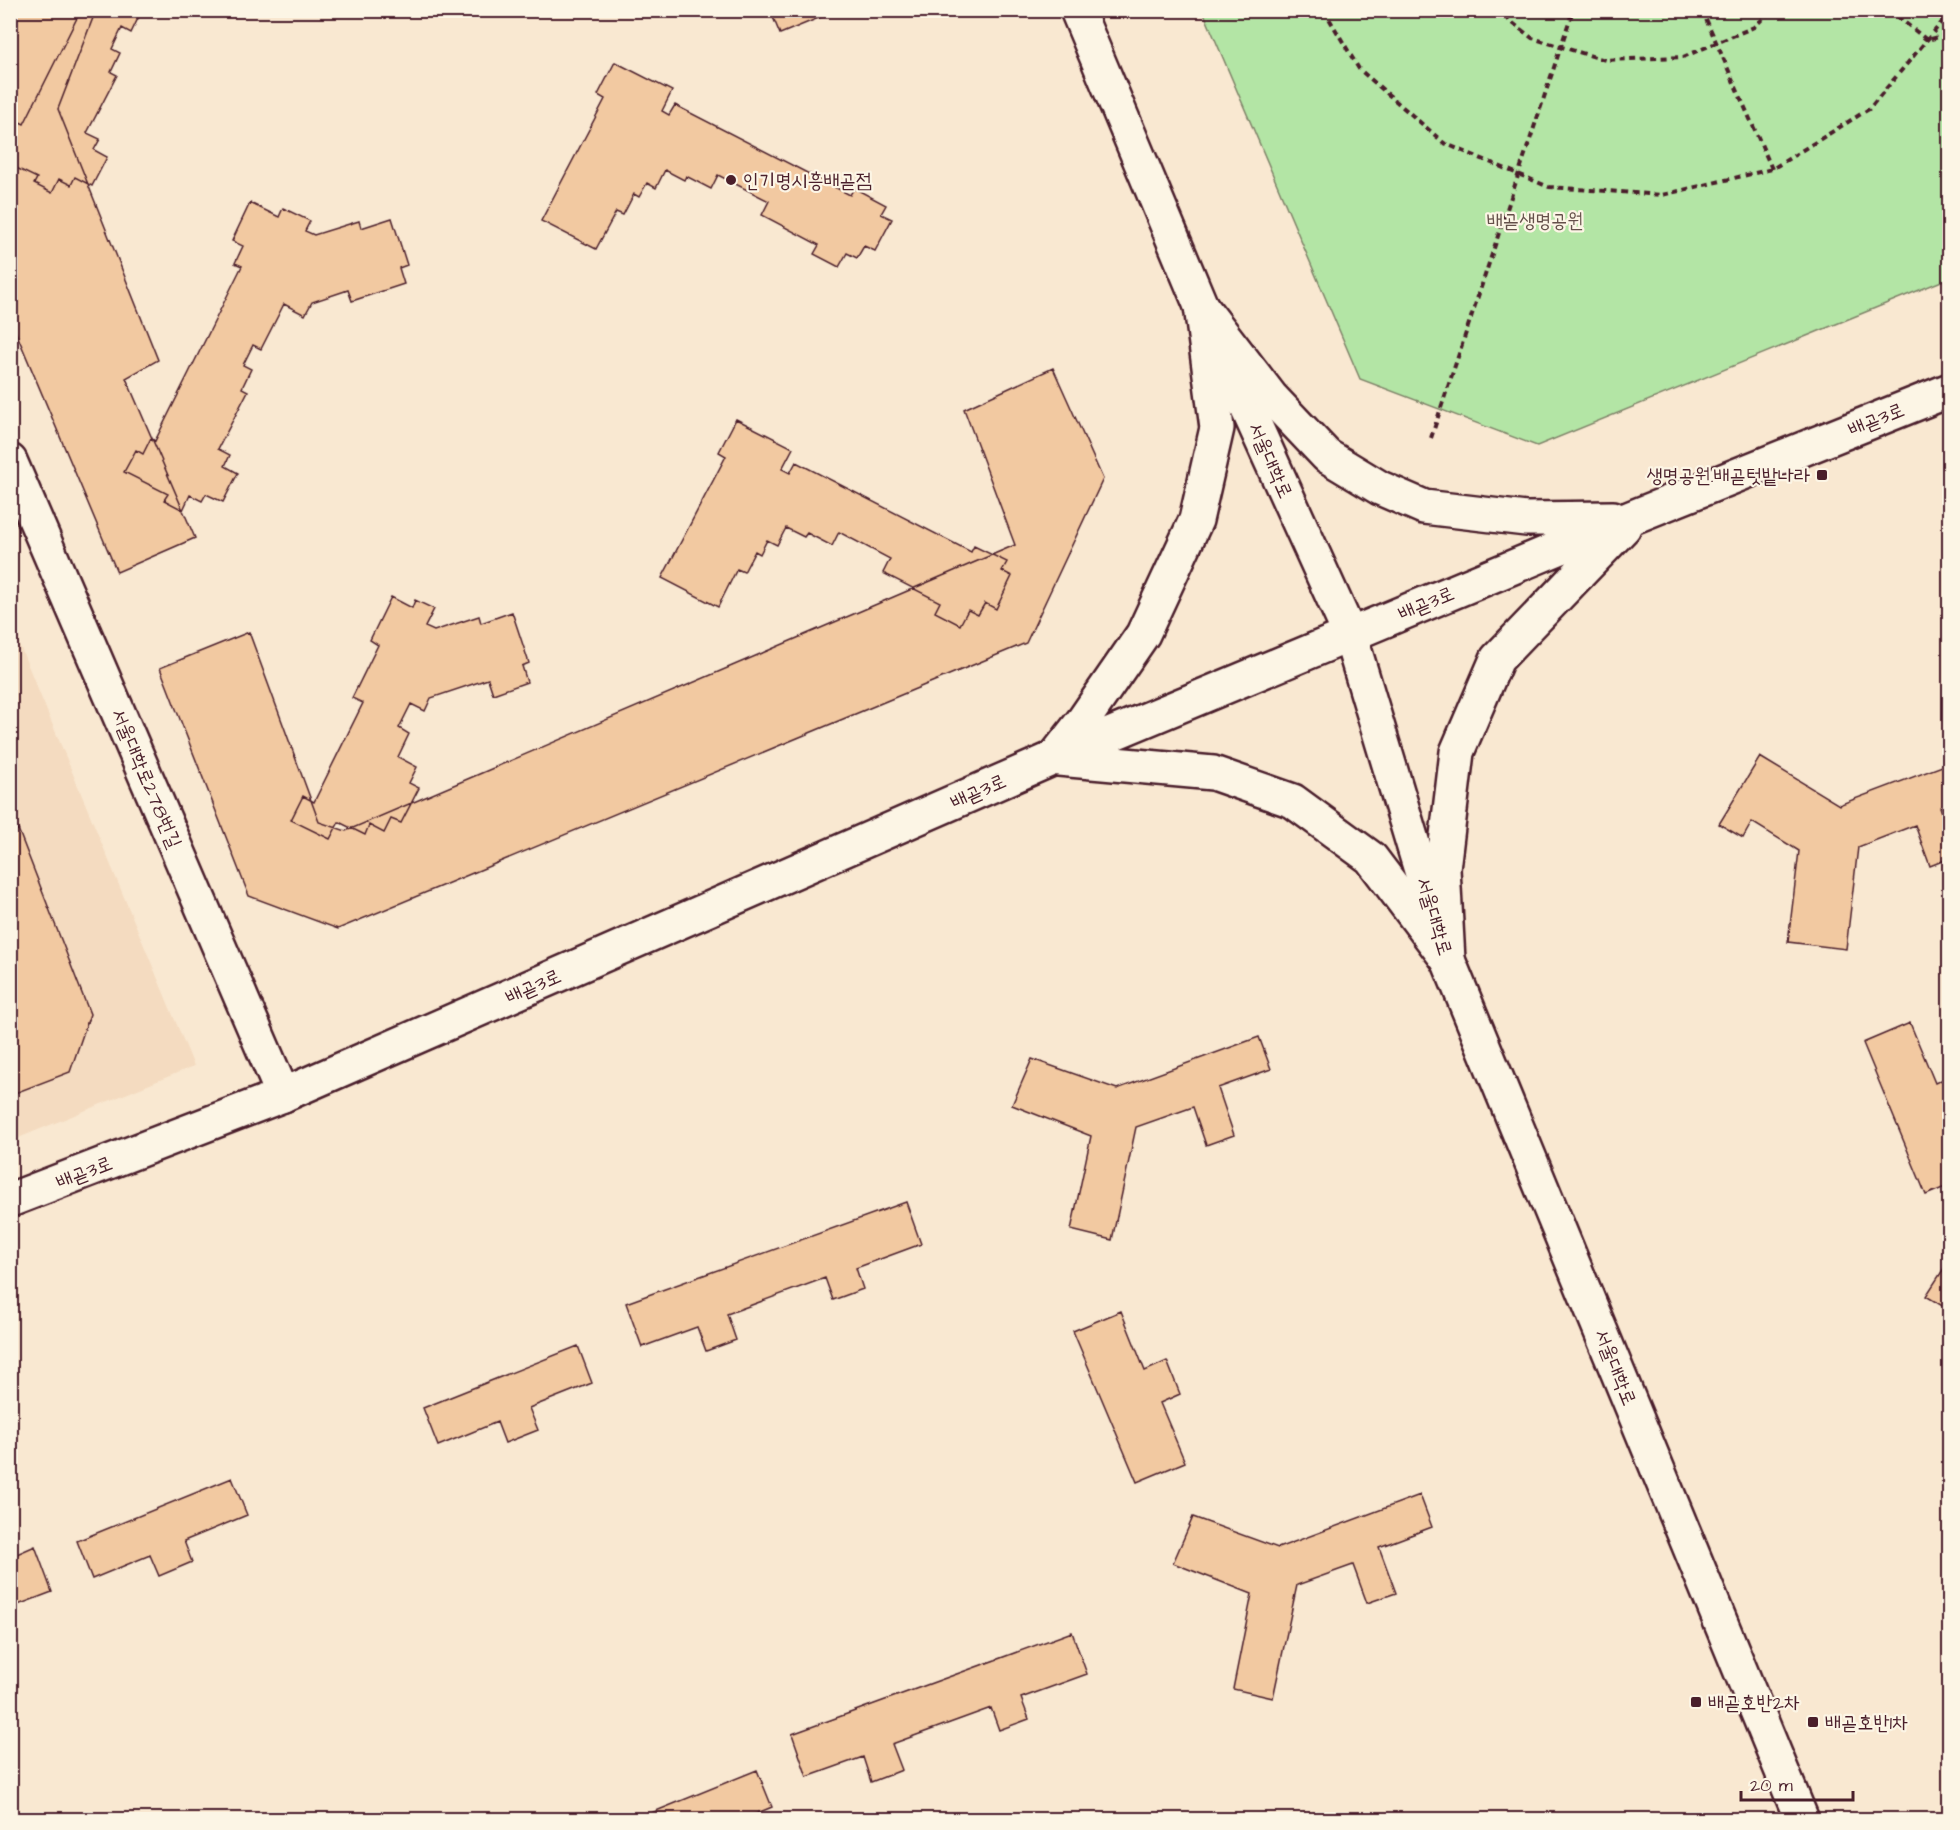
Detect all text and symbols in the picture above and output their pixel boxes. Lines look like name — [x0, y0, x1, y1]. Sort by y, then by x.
place label: 인기명시흥배곧점 — [743, 167, 872, 195]
marker: 인기명시흥배곧점 — [724, 173, 738, 187]
park label: 배곧생명공원 — [1487, 207, 1583, 235]
street label: 배곧3로 — [1844, 396, 1909, 444]
street label: 서울대학로 — [1241, 418, 1299, 503]
place label: 생명공원.배곧텃밭나라 — [1646, 462, 1810, 490]
marker: 생명공원.배곧텃밭나라 — [1815, 468, 1829, 482]
street label: 배곧3로 — [1394, 580, 1459, 628]
street label: 서울대학로278번길 — [104, 704, 188, 853]
street label: 배곧3로 — [946, 767, 1011, 817]
street label: 서울대학로 — [1409, 874, 1459, 959]
street label: 배곧3로 — [501, 962, 566, 1012]
street label: 배곧3로 — [52, 1149, 117, 1196]
street label: 서울대학로 — [1587, 1325, 1643, 1410]
place label: 배곧호반2차 — [1708, 1689, 1800, 1717]
marker: 배곧호반2차 — [1689, 1695, 1703, 1709]
place label: 배곧호반1차 — [1825, 1709, 1908, 1737]
marker: 배곧호반1차 — [1806, 1715, 1820, 1729]
scale bar — [1741, 1764, 1854, 1802]
text: 20 m — [1750, 1773, 1793, 1798]

